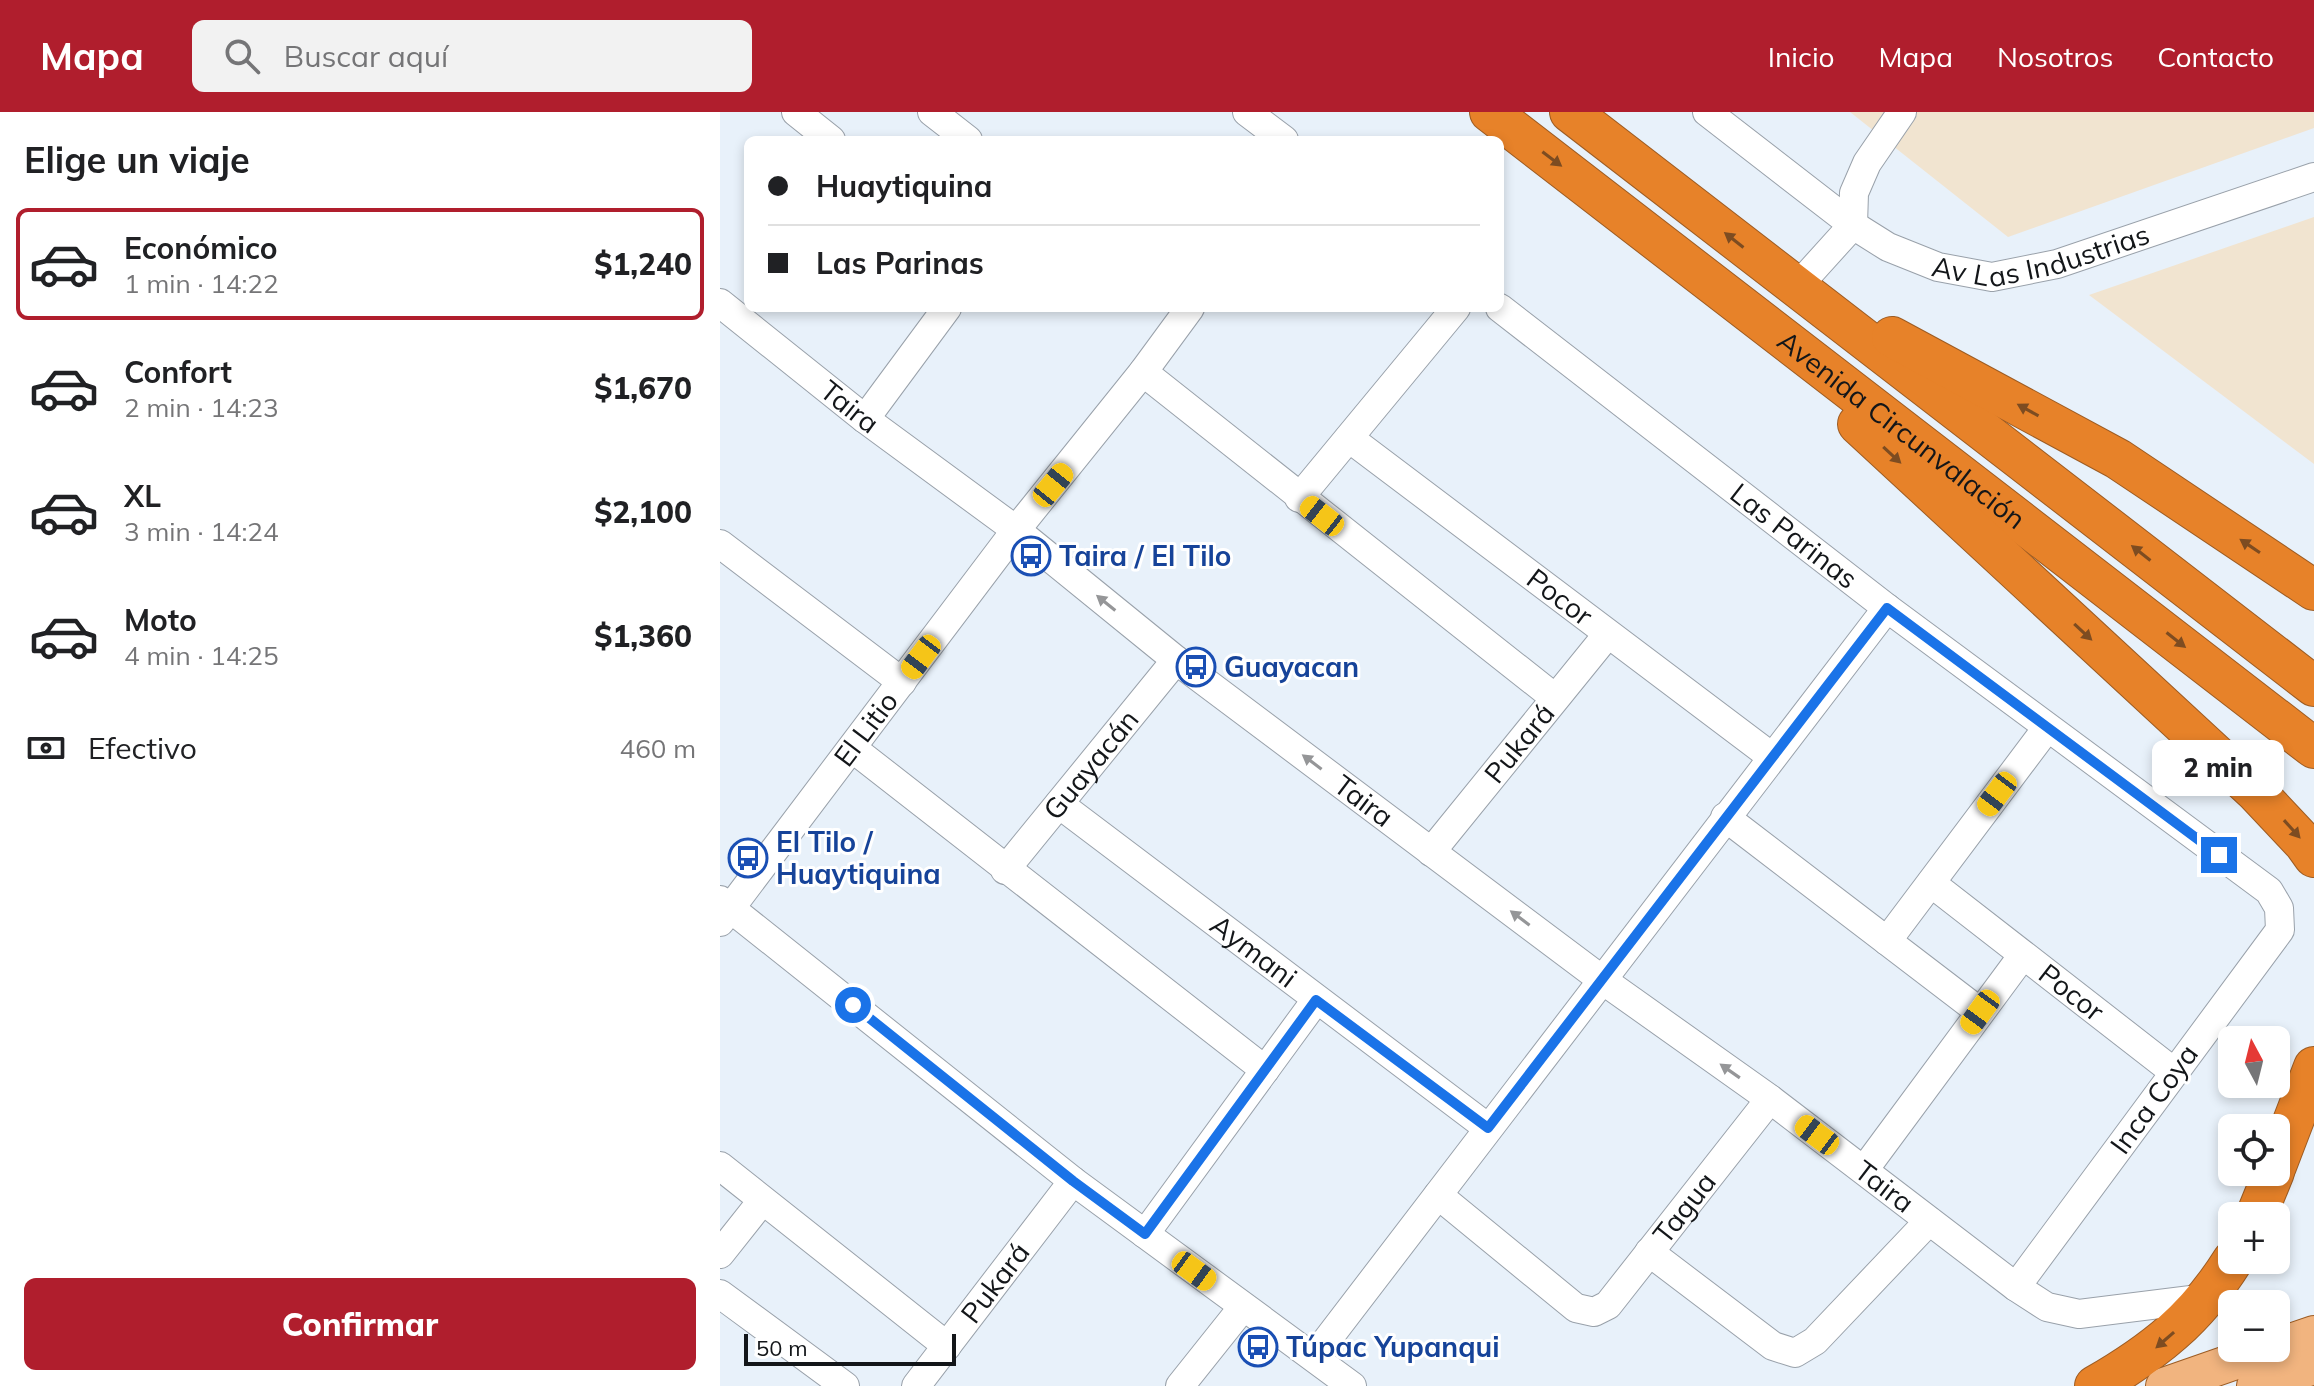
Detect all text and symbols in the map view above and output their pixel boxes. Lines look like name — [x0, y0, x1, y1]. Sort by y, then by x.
search box — [192, 20, 752, 92]
text: Mapa — [40, 32, 144, 80]
icon: search — [220, 34, 264, 78]
text: Buscar aquí — [284, 37, 448, 75]
text: Inicio — [1768, 39, 1835, 74]
text: Mapa — [1879, 39, 1953, 74]
text: Nosotros — [1997, 39, 2113, 74]
text: Contacto — [2157, 39, 2274, 74]
text: Elige un viaje — [24, 137, 250, 182]
one-way arrow — [1542, 151, 1562, 167]
text: Huaytiquina — [816, 167, 992, 205]
street label: Av Las Industrias — [1929, 216, 2154, 294]
icon: car — [28, 228, 100, 300]
text: Económico — [124, 229, 278, 267]
one-way arrow — [1724, 232, 1744, 248]
text: Las Parinas — [816, 244, 984, 282]
text: $1,240 — [594, 245, 692, 283]
text: 1 min · 14:22 — [124, 267, 279, 300]
street label: Avenida Circunvalación — [1771, 323, 2033, 536]
icon: car — [28, 352, 100, 424]
text: Confort — [124, 353, 232, 391]
text: $1,670 — [594, 369, 692, 407]
street label: Taira — [814, 372, 886, 440]
text: 2 min · 14:23 — [124, 391, 279, 424]
one-way arrow — [2017, 403, 2040, 416]
one-way arrow — [1882, 446, 1901, 464]
car — [1029, 459, 1077, 511]
street label: Las Parinas — [1724, 475, 1865, 596]
icon: car — [28, 476, 100, 548]
text: XL — [124, 477, 161, 515]
car — [1296, 492, 1348, 540]
text: $2,100 — [594, 493, 692, 531]
text: 3 min · 14:24 — [124, 515, 279, 548]
bus stop icon: Taira / El Tilo — [1010, 535, 1052, 577]
place label: Taira / El Tilo — [1059, 538, 1231, 573]
one-way arrow — [2239, 539, 2260, 554]
one-way arrow — [2131, 545, 2151, 562]
street label: Pocor — [1520, 560, 1601, 633]
one-way arrow — [1096, 595, 1116, 612]
icon: car — [28, 600, 100, 672]
text: Moto — [124, 601, 197, 639]
text: $1,360 — [594, 617, 692, 655]
one-way arrow — [2073, 622, 2092, 640]
car — [897, 631, 945, 683]
one-way arrow — [2166, 631, 2186, 647]
text: 4 min · 14:25 — [124, 639, 279, 672]
bus stop icon: Guayacan — [1175, 646, 1217, 688]
place label: Guayacan — [1224, 649, 1359, 684]
street label: El Litio — [826, 684, 905, 773]
street label: Pukará — [1476, 696, 1561, 790]
street label: Guayacán — [1035, 702, 1146, 826]
icon: cash — [24, 726, 68, 770]
text: Efectivo — [88, 729, 197, 767]
text: 460 m — [620, 732, 696, 765]
callout: 2 min — [2153, 739, 2285, 795]
text: 2 min — [2183, 751, 2253, 784]
one-way arrow — [1301, 755, 1322, 771]
street label: Taira — [1328, 767, 1401, 834]
car — [1973, 768, 2021, 820]
one-way arrow — [2283, 820, 2301, 839]
place label: El Tilo / Huaytiquina — [776, 824, 941, 891]
bus stop icon: El Tilo / Huaytiquina — [727, 837, 769, 879]
route end — [2201, 837, 2237, 873]
street label: Aymani — [1204, 907, 1304, 995]
one-way arrow — [1509, 911, 1530, 927]
street label: Pocor — [2032, 956, 2112, 1029]
car — [1956, 986, 2004, 1038]
route start — [835, 987, 871, 1023]
north arrow — [2218, 1026, 2290, 1098]
map controls — [2218, 1026, 2290, 1362]
street label: Inca Coya — [2102, 1037, 2205, 1160]
one-way arrow — [1719, 1063, 1741, 1079]
car — [1791, 1111, 1843, 1159]
button: locate — [2218, 1114, 2290, 1186]
street label: Taira — [1848, 1152, 1921, 1220]
street label: Tagua — [1645, 1165, 1723, 1250]
button: + — [2218, 1202, 2290, 1274]
street label: Pukará — [953, 1235, 1037, 1330]
car — [1168, 1247, 1220, 1295]
button: Confirmar — [24, 1278, 696, 1370]
button: − — [2218, 1290, 2290, 1362]
bus stop icon: Túpac Yupanqui — [1237, 1326, 1279, 1368]
place label: Túpac Yupanqui — [1286, 1329, 1500, 1364]
scale bar — [744, 1330, 956, 1366]
one-way arrow — [2155, 1331, 2175, 1348]
text: 50 m — [756, 1334, 807, 1362]

